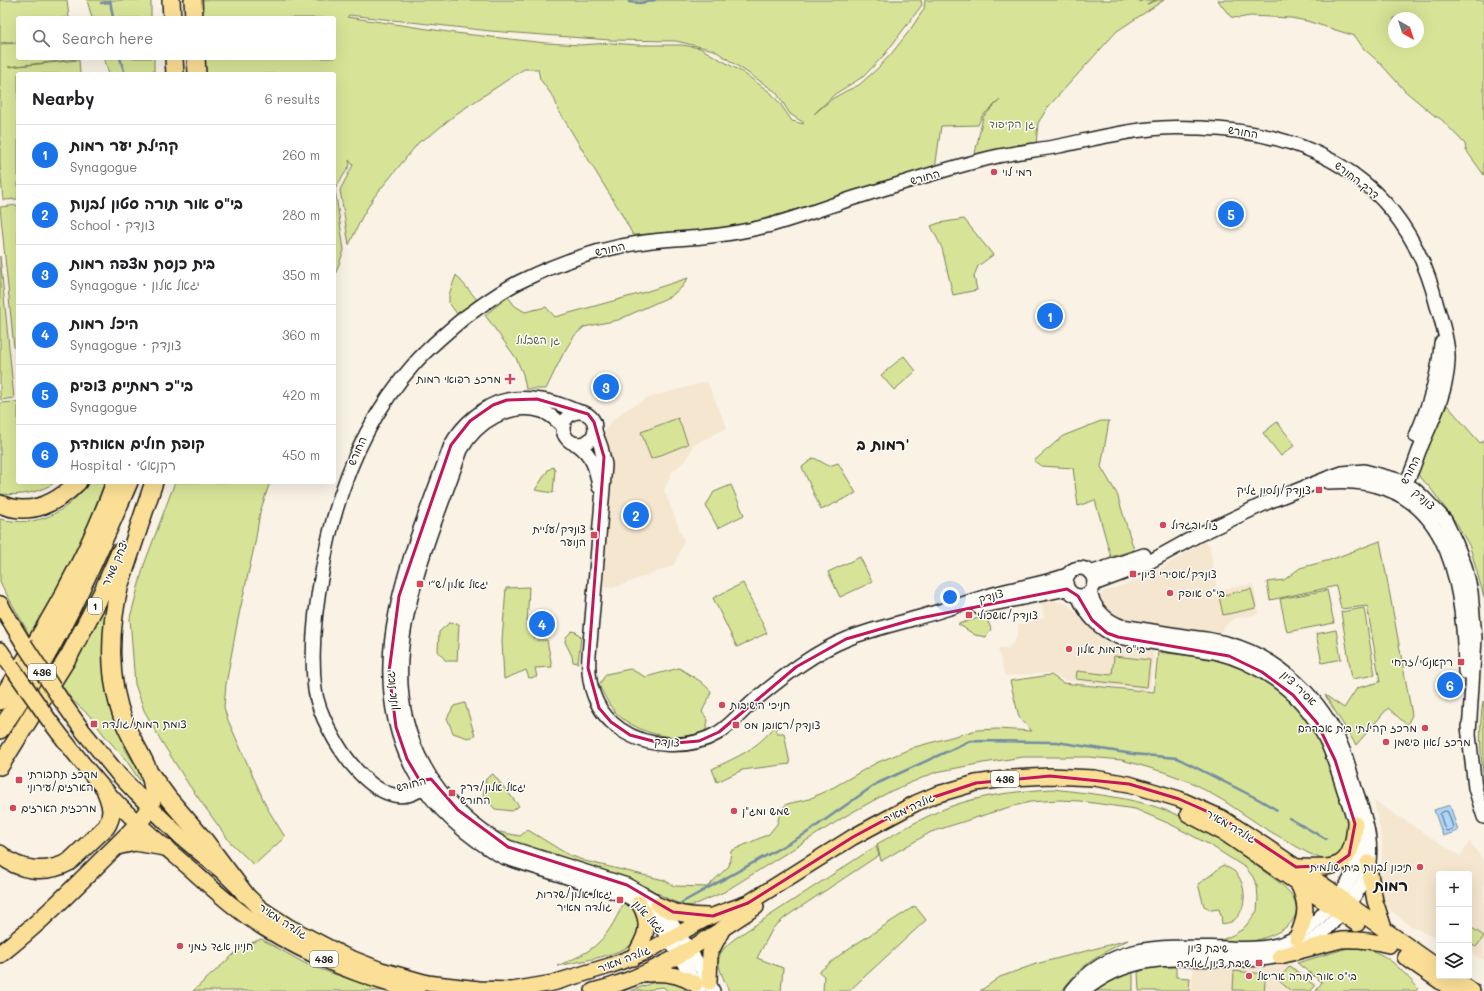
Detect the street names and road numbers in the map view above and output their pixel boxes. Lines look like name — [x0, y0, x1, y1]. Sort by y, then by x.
street label: החורש — [1227, 122, 1259, 141]
street label: דרך החורש — [1332, 157, 1383, 202]
street label: החורש — [908, 165, 942, 188]
street label: החורש — [593, 238, 626, 259]
street label: החורש — [344, 434, 370, 468]
street label: החורש — [1396, 453, 1423, 487]
street label: צונדק — [1410, 485, 1439, 513]
street label: יצחק שמיר — [98, 537, 131, 588]
street label: צונדק — [977, 585, 1005, 606]
road number: 1 — [88, 598, 102, 614]
road number: 436 — [28, 664, 56, 680]
street label: אסירי ציון — [1278, 667, 1321, 708]
street label: יגאל אלון — [382, 669, 401, 711]
street label: צונדק — [654, 733, 680, 750]
road number: 436 — [991, 771, 1019, 787]
street label: החורש — [394, 772, 427, 795]
street label: גולדה מאיר — [881, 789, 937, 826]
street label: גולדה מאיר — [1204, 805, 1259, 846]
street label: יגאל אלון — [630, 896, 669, 937]
street label: גולדה מאיר — [256, 899, 311, 942]
street label: שיבת ציון — [1187, 940, 1229, 955]
street label: גולדה מאיר — [595, 942, 652, 975]
road number: 436 — [310, 951, 338, 967]

